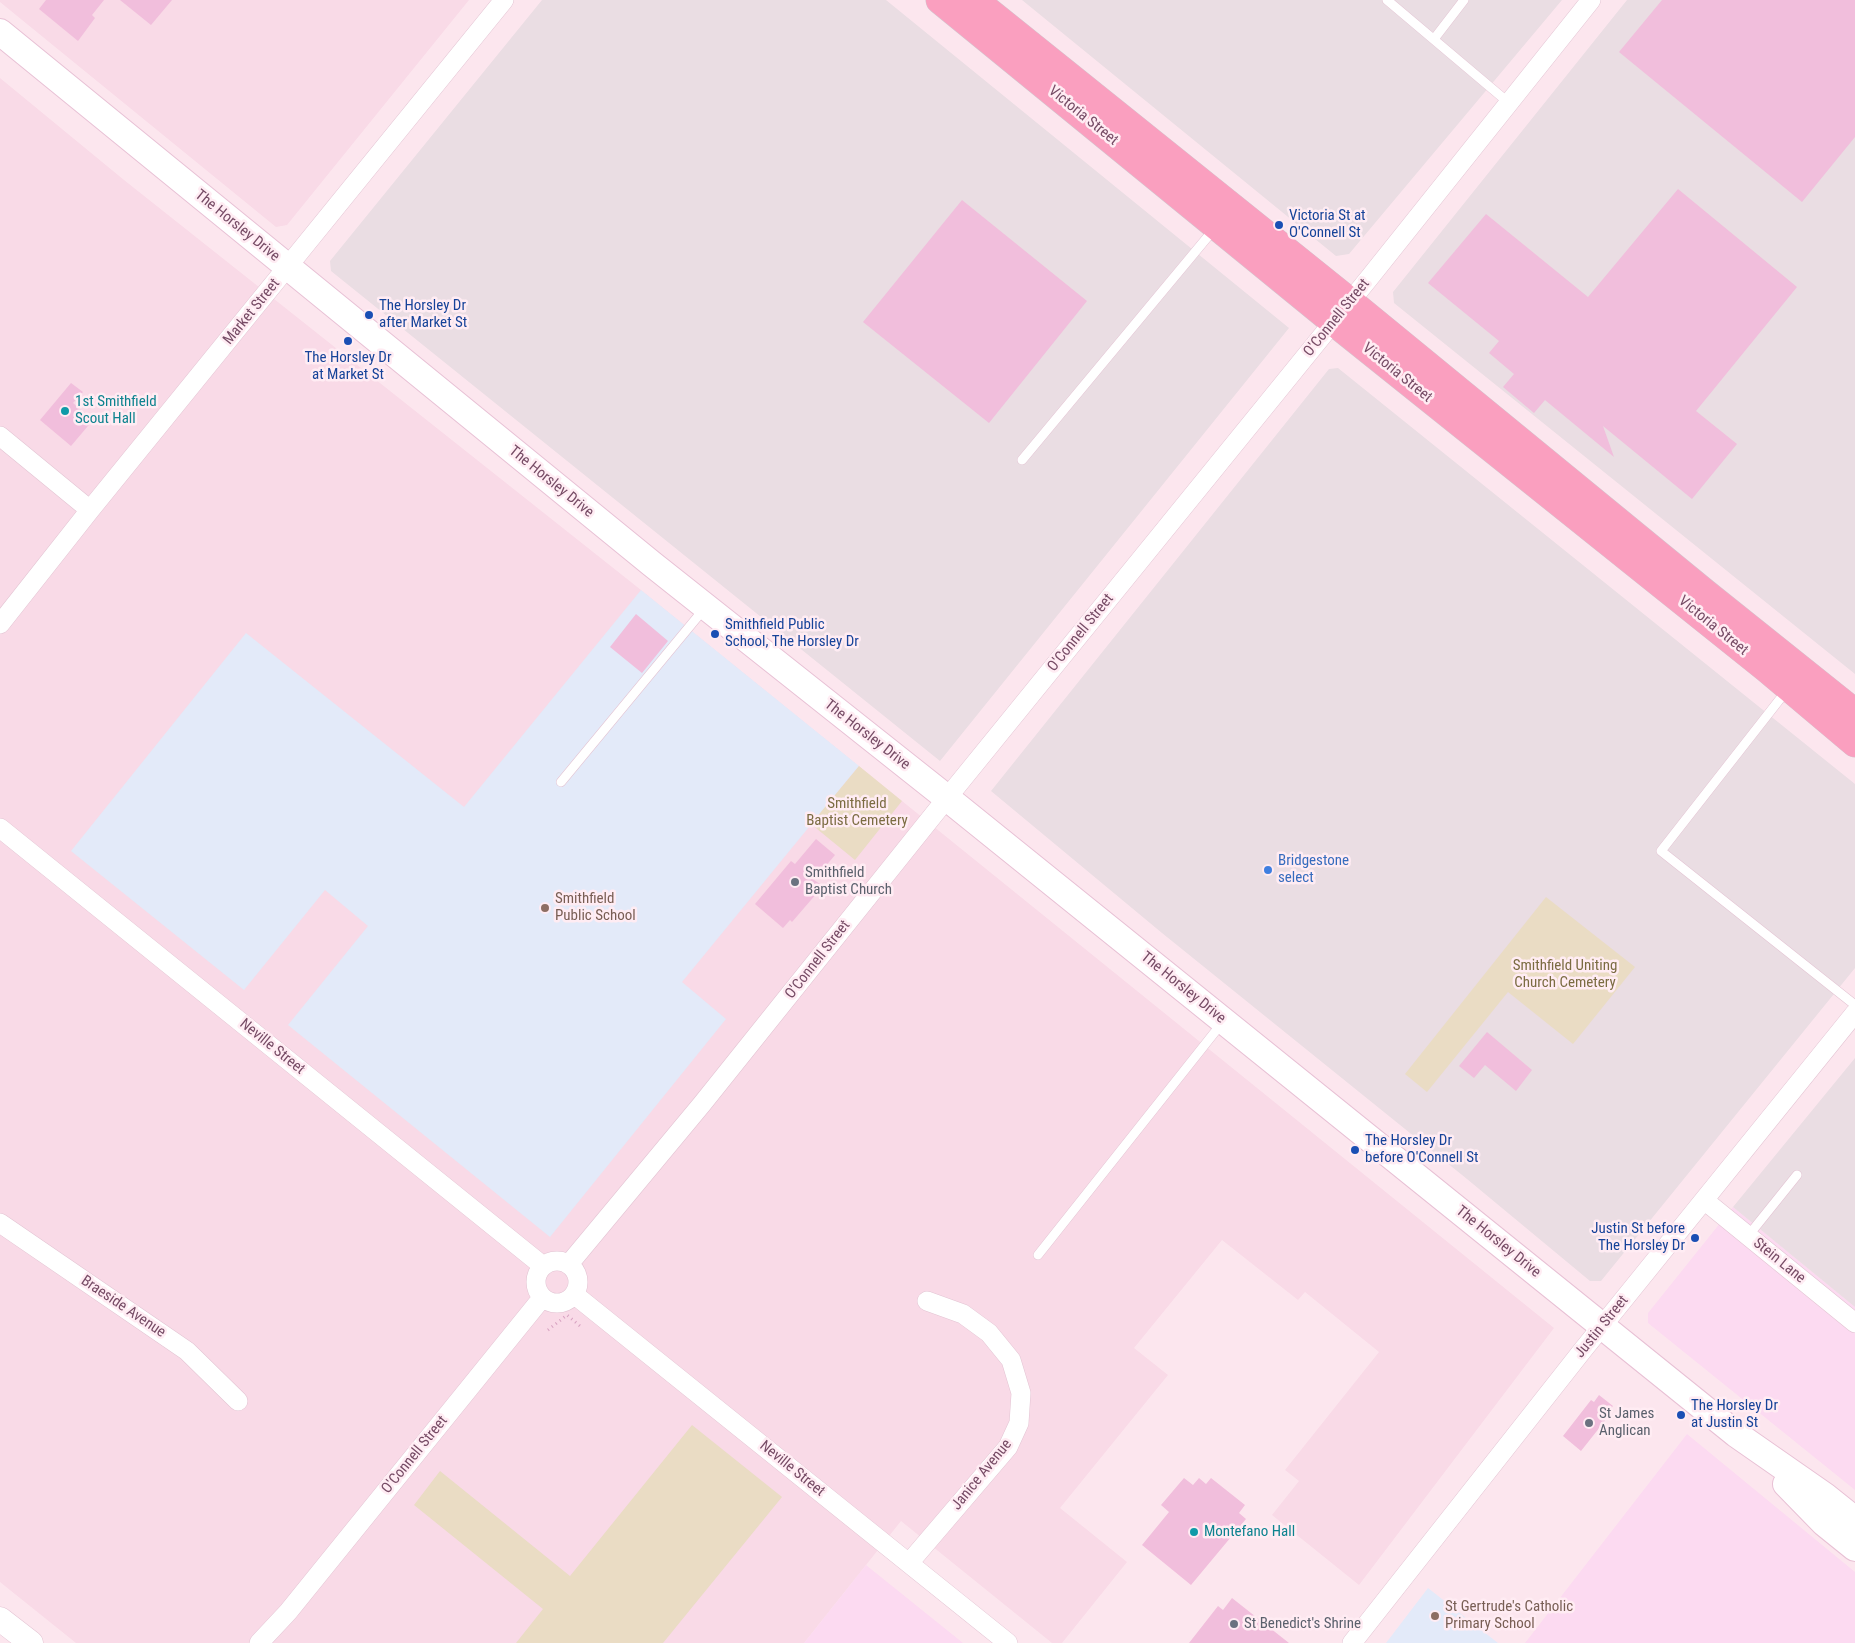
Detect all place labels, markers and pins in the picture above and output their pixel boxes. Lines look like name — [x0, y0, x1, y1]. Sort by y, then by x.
place label: Victoria St at O'Connell St — [1289, 207, 1366, 242]
marker: Victoria St at O'Connell St — [1273, 219, 1285, 231]
place label: The Horsley Dr after Market St — [379, 297, 467, 332]
marker: The Horsley Dr after Market St — [363, 309, 375, 321]
marker: The Horsley Dr at Market St — [342, 335, 354, 347]
place label: The Horsley Dr at Market St — [305, 349, 391, 384]
place label: 1st Smithfield Scout Hall — [75, 393, 157, 428]
marker: 1st Smithfield Scout Hall — [59, 405, 71, 417]
place label: Smithfield Public School, The Horsley Dr — [725, 616, 859, 651]
marker: Smithfield Public School, The Horsley Dr — [709, 628, 721, 640]
place label: Bridgestone select — [1278, 852, 1349, 887]
place label: Smithfield Baptist Church — [805, 864, 892, 899]
marker: Bridgestone select — [1262, 864, 1274, 876]
marker: Smithfield Baptist Church — [789, 876, 801, 888]
place label: Smithfield Public School — [555, 890, 636, 925]
marker: Smithfield Public School — [539, 902, 551, 914]
place label: The Horsley Dr before O'Connell St — [1365, 1132, 1478, 1167]
marker: The Horsley Dr before O'Connell St — [1349, 1144, 1361, 1156]
place label: Justin St before The Horsley Dr — [1591, 1220, 1685, 1255]
marker: Justin St before The Horsley Dr — [1689, 1232, 1701, 1244]
place label: The Horsley Dr at Justin St — [1691, 1397, 1778, 1432]
place label: St James Anglican — [1599, 1405, 1654, 1440]
marker: The Horsley Dr at Justin St — [1675, 1409, 1687, 1421]
marker: St James Anglican — [1583, 1417, 1595, 1429]
place label: Montefano Hall — [1204, 1523, 1295, 1541]
marker: Montefano Hall — [1188, 1526, 1200, 1538]
place label: St Gertrude's Catholic Primary School — [1445, 1598, 1573, 1633]
marker: St Gertrude's Catholic Primary School — [1429, 1610, 1441, 1622]
place label: St Benedict's Shrine — [1244, 1615, 1361, 1633]
marker: St Benedict's Shrine — [1228, 1618, 1240, 1630]

